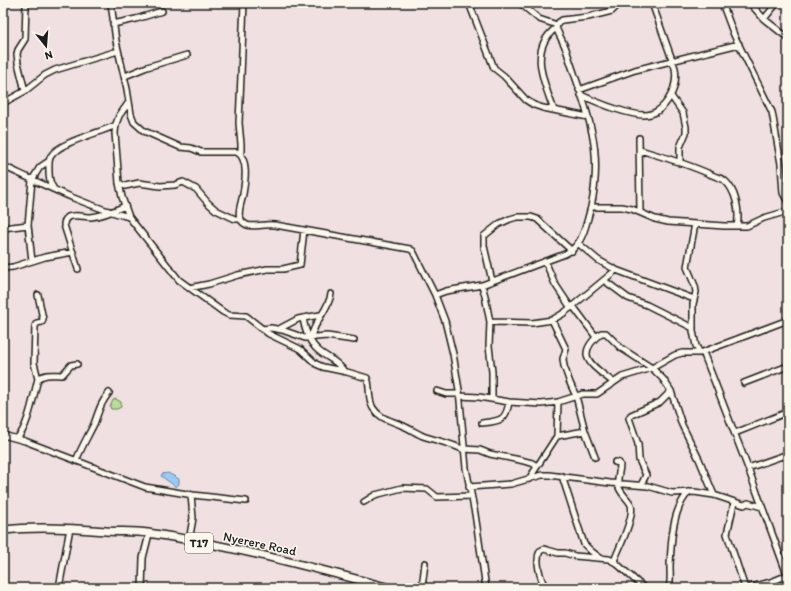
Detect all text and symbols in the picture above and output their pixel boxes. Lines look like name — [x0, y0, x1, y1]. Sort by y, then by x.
north arrow — [26, 26, 66, 66]
text: N — [43, 48, 54, 62]
street label: Nyerere Road — [222, 528, 298, 559]
road number: T17 — [185, 533, 213, 553]

